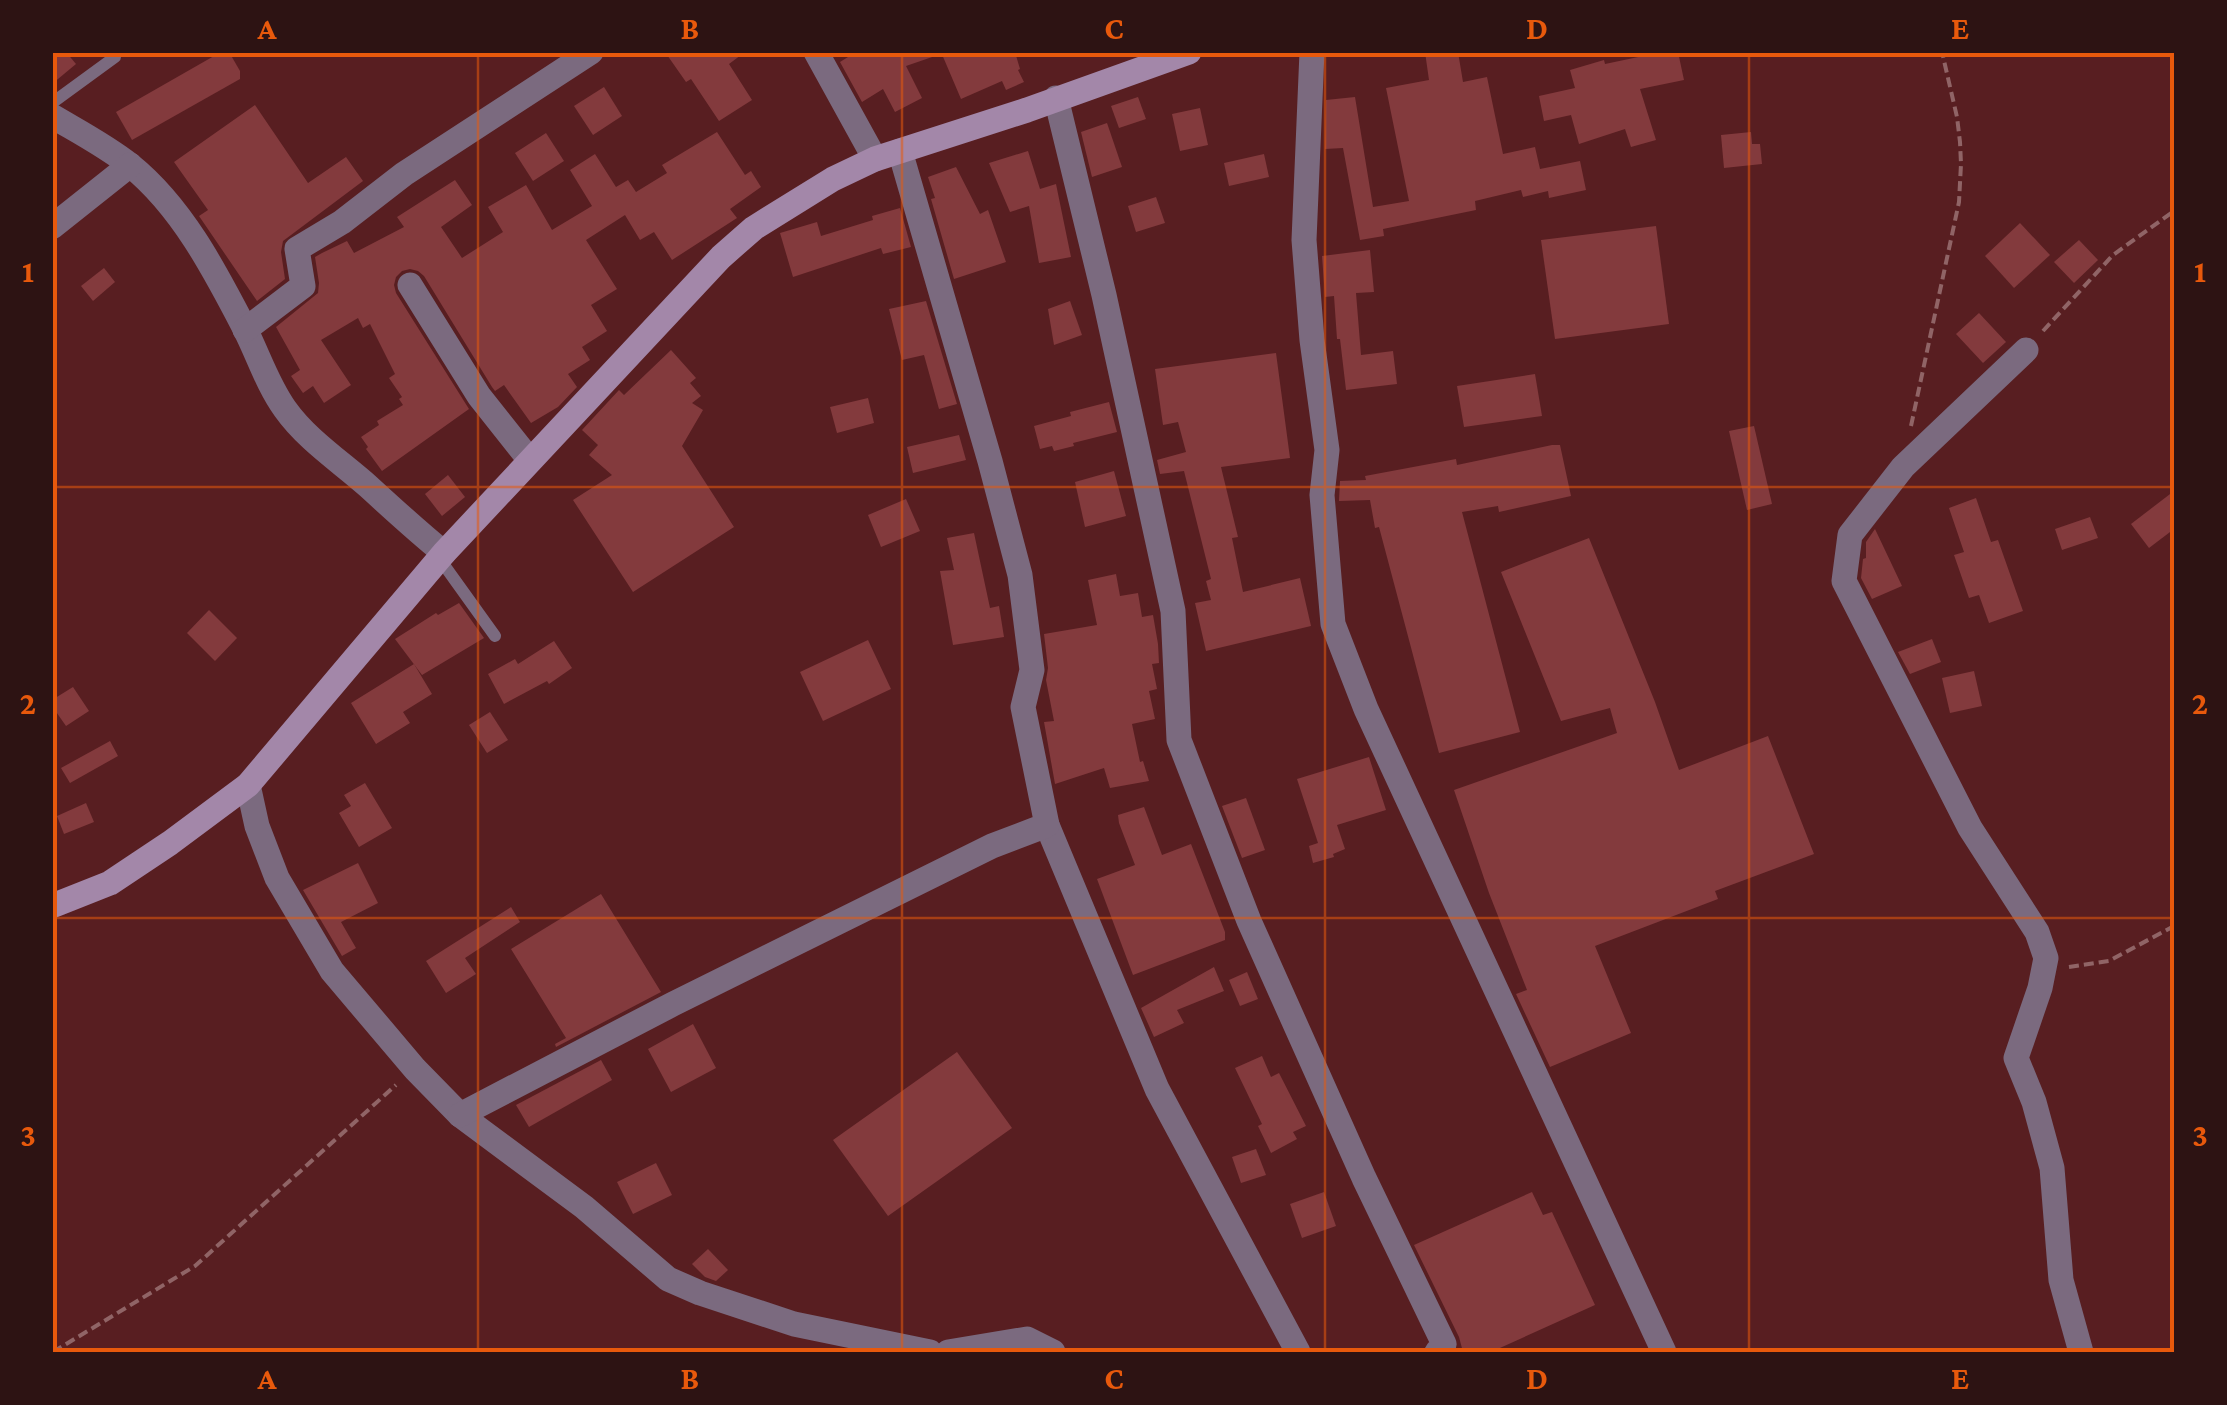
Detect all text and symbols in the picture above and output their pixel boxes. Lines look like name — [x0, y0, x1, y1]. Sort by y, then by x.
text: A — [256, 10, 277, 46]
text: B — [681, 10, 699, 46]
text: C — [1104, 10, 1124, 46]
text: D — [1526, 10, 1548, 46]
text: E — [1951, 10, 1969, 46]
text: 1 — [22, 253, 34, 289]
text: 1 — [2194, 253, 2206, 289]
text: 2 — [20, 685, 36, 721]
text: 2 — [2192, 685, 2208, 721]
text: 3 — [20, 1117, 36, 1153]
text: 3 — [2192, 1117, 2208, 1153]
text: A — [256, 1360, 277, 1396]
text: B — [681, 1360, 699, 1396]
text: C — [1104, 1360, 1124, 1396]
text: D — [1526, 1360, 1548, 1396]
text: E — [1951, 1360, 1969, 1396]

